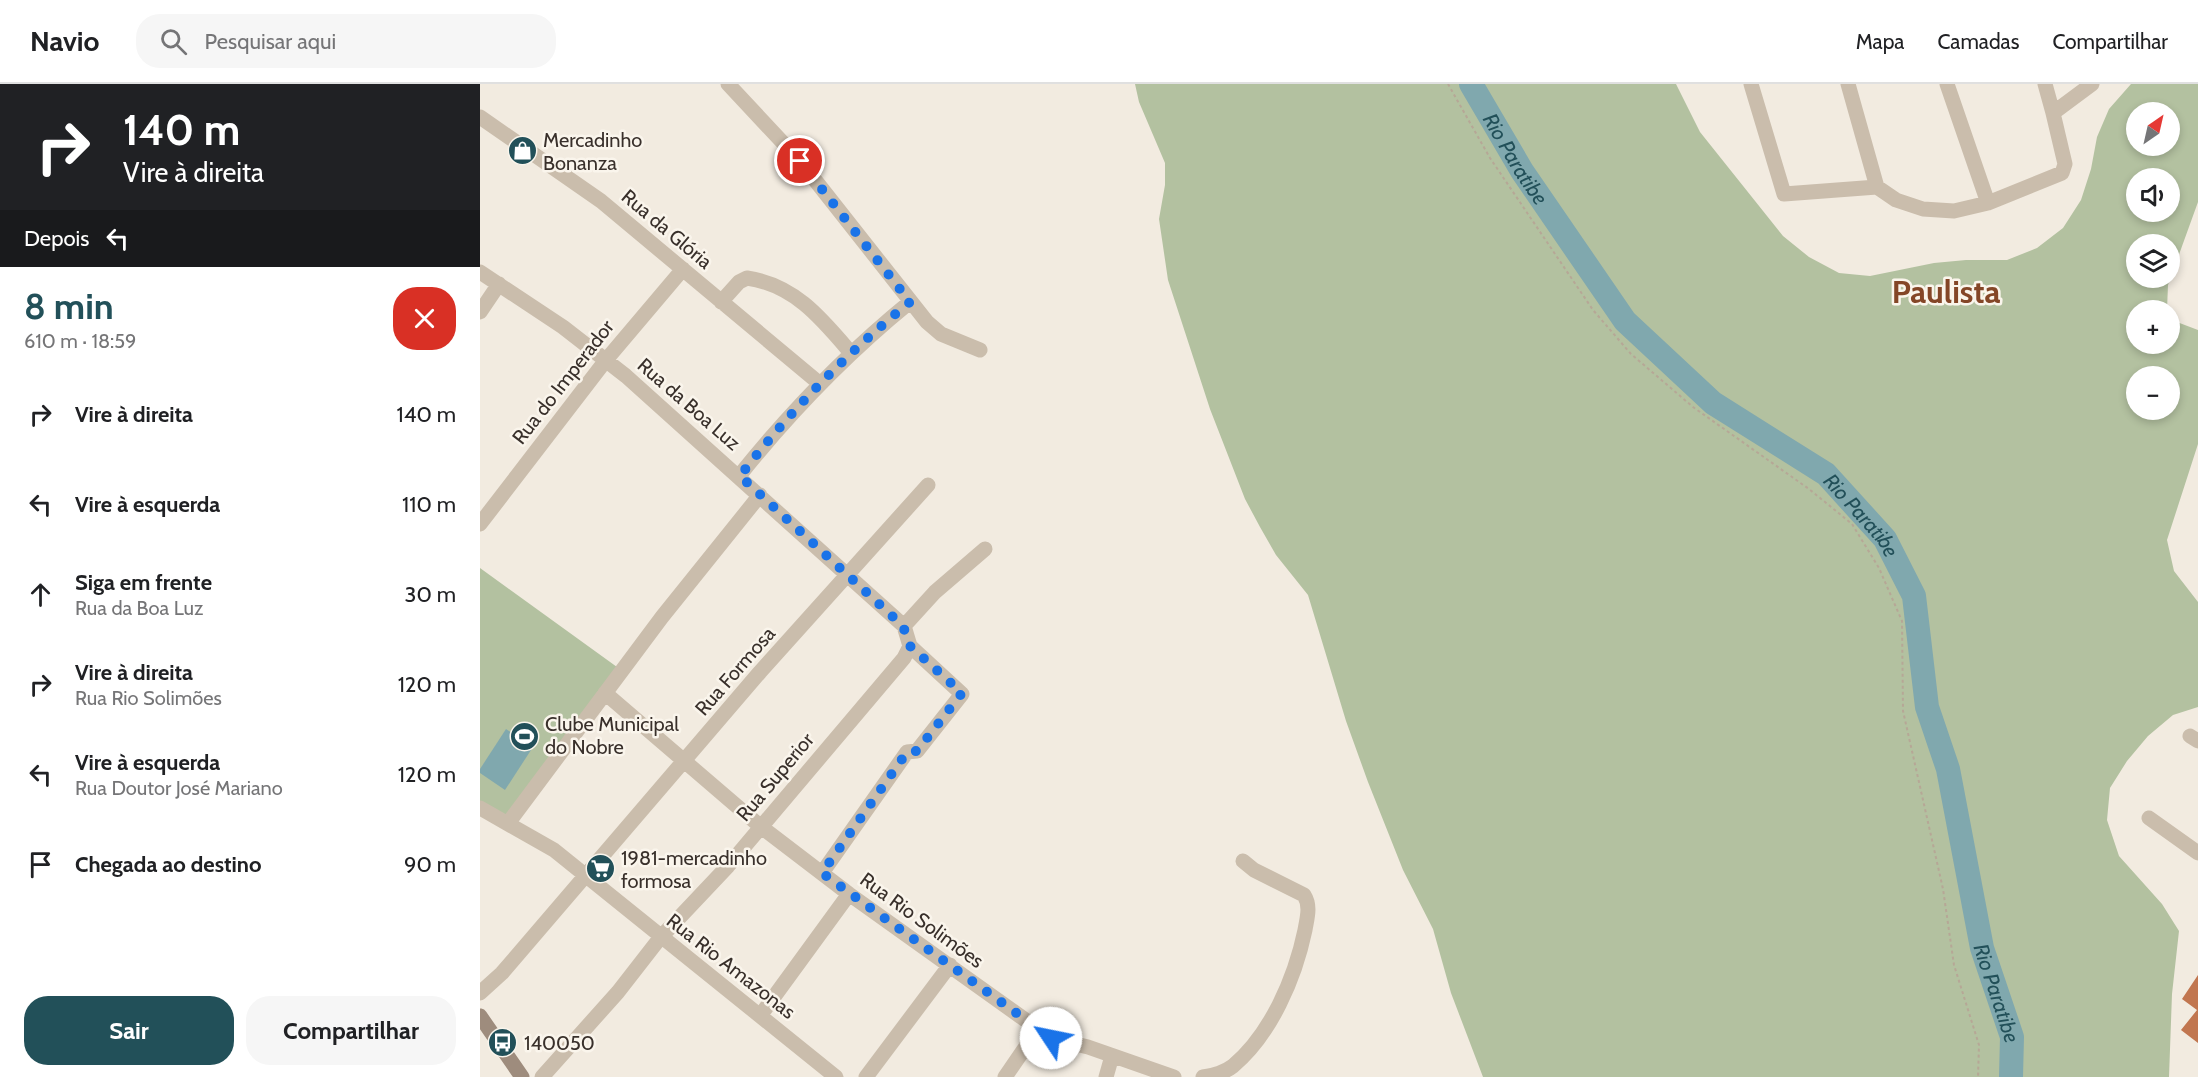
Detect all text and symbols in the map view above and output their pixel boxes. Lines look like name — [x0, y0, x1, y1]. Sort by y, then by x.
search box — [136, 14, 556, 68]
text: Navio — [30, 24, 100, 58]
icon: search — [157, 25, 190, 58]
text: Pesquisar aqui — [205, 28, 336, 55]
text: Mapa — [1856, 29, 1904, 54]
text: Camadas — [1937, 29, 2019, 54]
text: Compartilhar — [2052, 29, 2168, 54]
north arrow — [2126, 102, 2180, 156]
map controls — [2126, 102, 2180, 420]
text: 140 m — [123, 104, 240, 156]
icon: right — [24, 108, 102, 186]
water label: Rio Paratibe — [1478, 108, 1554, 209]
place label: Mercadinho Bonanza — [543, 128, 642, 175]
shop icon: Mercadinho Bonanza — [506, 135, 538, 167]
pin — [774, 135, 825, 186]
icon: arrive — [783, 144, 816, 177]
text: Vire à direita — [123, 156, 264, 189]
button: sound — [2126, 168, 2180, 222]
street label: Rua da Glória — [617, 184, 717, 274]
icon: left — [101, 222, 134, 255]
text: Depois — [24, 225, 89, 252]
button: layers — [2126, 234, 2180, 288]
district label: Paulista — [1892, 272, 2000, 311]
text: 8 min — [24, 284, 114, 328]
button: close — [393, 287, 456, 350]
button: + — [2126, 300, 2180, 354]
street label: Rua do Imperador — [507, 315, 619, 449]
text: 610 m · 18:59 — [24, 329, 136, 353]
street label: Rua da Boa Luz — [633, 353, 745, 455]
button: − — [2126, 366, 2180, 420]
icon: right — [24, 398, 57, 431]
text: Vire à direita — [75, 401, 193, 428]
text: 140 m — [397, 401, 456, 428]
water label: Rio Paratibe — [1819, 468, 1904, 561]
icon: left — [24, 488, 57, 521]
text: Vire à esquerda — [75, 491, 220, 518]
text: 110 m — [402, 491, 456, 518]
text: Siga em frente — [75, 569, 212, 596]
icon: ahead — [24, 578, 57, 611]
text: 30 m — [404, 581, 456, 608]
text: Rua da Boa Luz — [75, 596, 203, 620]
street label: Rua Formosa — [690, 621, 780, 720]
text: Vire à direita — [75, 659, 193, 686]
icon: right — [24, 668, 57, 701]
text: 120 m — [398, 671, 456, 698]
text: Rua Rio Solimões — [75, 686, 222, 710]
place label: Clube Municipal do Nobre — [545, 712, 679, 759]
sports icon: Clube Municipal do Nobre — [508, 720, 540, 752]
street label: Rua Superior — [731, 728, 819, 826]
text: Vire à esquerda — [75, 749, 220, 776]
icon: left — [24, 758, 57, 791]
text: 120 m — [398, 761, 456, 788]
text: Rua Doutor José Mariano — [75, 776, 283, 800]
place label: 1981-mercadinho formosa — [621, 846, 767, 893]
icon: arrive — [24, 848, 57, 881]
text: Chegada ao destino — [75, 851, 261, 878]
text: 90 m — [404, 851, 456, 878]
supermarket icon: 1981-mercadinho formosa — [584, 853, 616, 885]
street label: Rua Rio Solimões — [856, 867, 988, 973]
street label: Rua Rio Amazonas — [662, 908, 800, 1024]
water label: Rio Paratibe — [1969, 940, 2025, 1046]
button: Sair — [24, 996, 234, 1065]
button: Compartilhar — [246, 996, 456, 1065]
position arrow — [1019, 1006, 1083, 1070]
bus stop icon: 140050 — [487, 1027, 519, 1059]
place label: 140050 — [524, 1031, 595, 1055]

